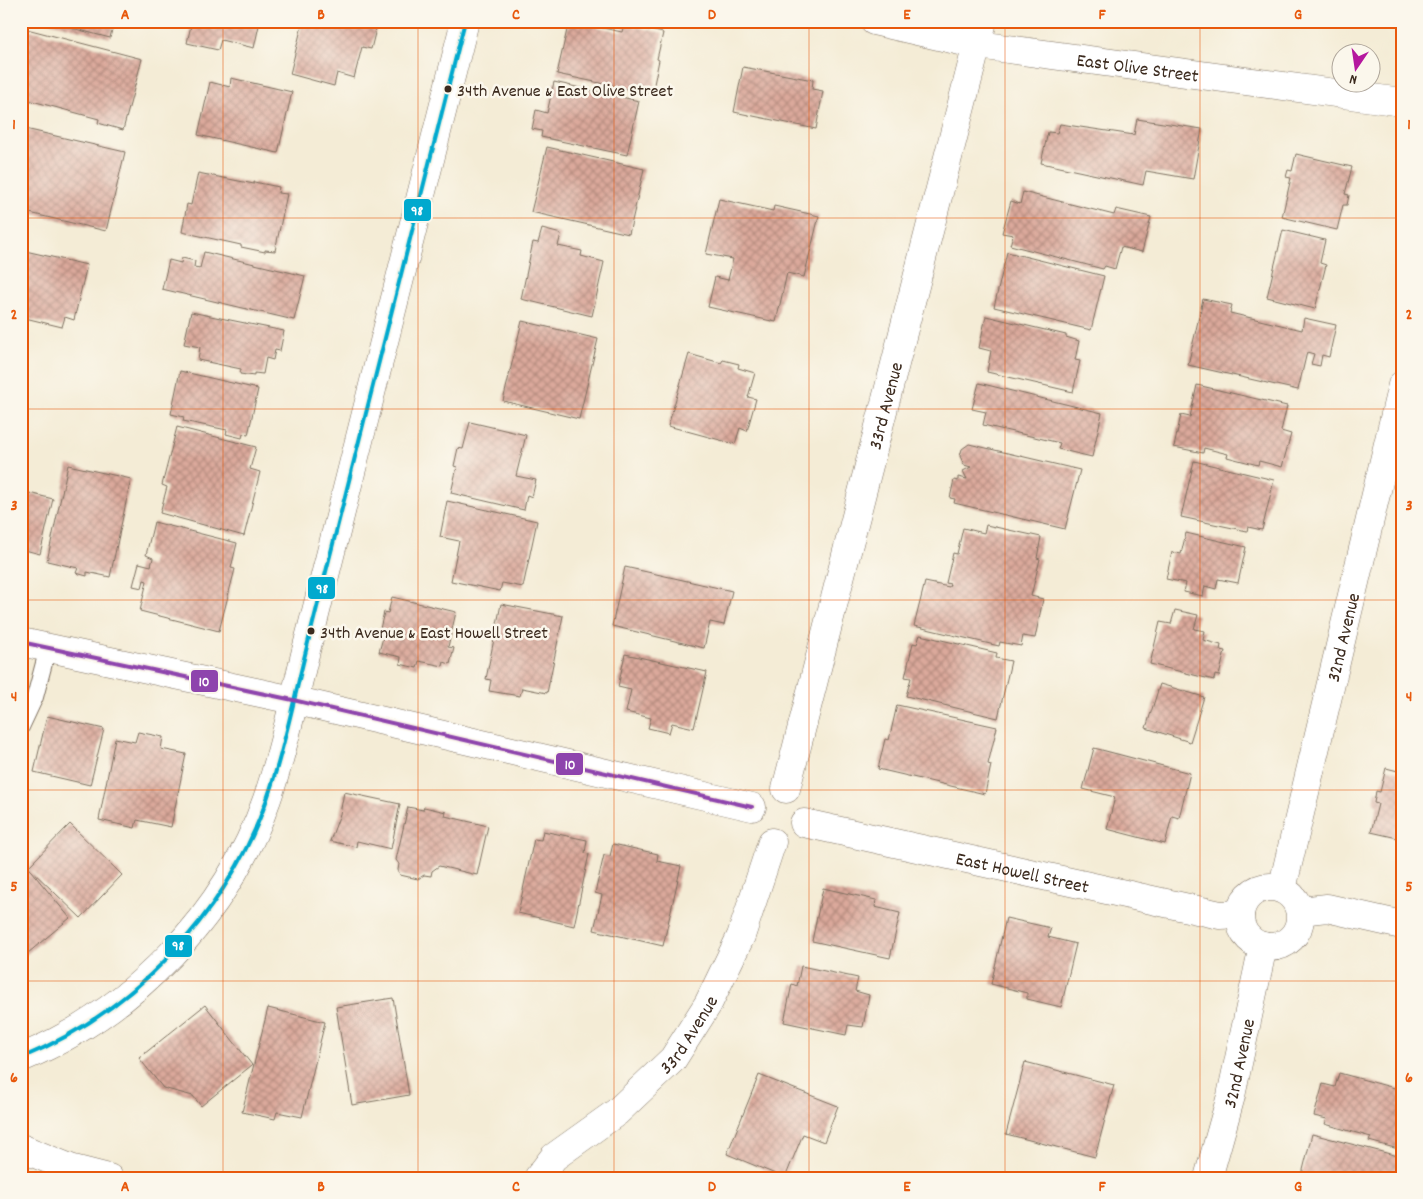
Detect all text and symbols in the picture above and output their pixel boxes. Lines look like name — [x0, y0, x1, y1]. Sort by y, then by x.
text: A — [121, 4, 130, 27]
text: B — [317, 4, 325, 27]
text: C — [512, 4, 520, 27]
text: D — [708, 4, 717, 27]
text: E — [903, 4, 911, 27]
text: F — [1098, 4, 1106, 27]
text: G — [1294, 4, 1302, 27]
north arrow — [1330, 42, 1380, 92]
street label: East Olive Street — [1075, 48, 1200, 92]
text: N — [1348, 68, 1359, 89]
place label: 34th Avenue & East Olive Street — [457, 80, 673, 105]
marker: 34th Avenue & East Olive Street — [443, 84, 453, 94]
text: 1 — [12, 114, 16, 137]
text: 1 — [1407, 114, 1411, 137]
line badge: 98 — [403, 198, 432, 222]
text: 98 — [411, 202, 423, 222]
text: 2 — [11, 304, 18, 327]
text: 2 — [1406, 304, 1413, 327]
street label: 33rd Avenue — [864, 360, 912, 453]
text: 3 — [10, 495, 18, 518]
text: 3 — [1405, 495, 1413, 518]
line badge: 98 — [307, 576, 336, 600]
text: 98 — [316, 580, 328, 600]
street label: 32nd Avenue — [1322, 591, 1369, 685]
place label: 34th Avenue & East Howell Street — [320, 622, 548, 647]
marker: 34th Avenue & East Howell Street — [306, 626, 316, 636]
line badge: 10 — [190, 669, 219, 693]
text: 10 — [199, 673, 209, 693]
text: 4 — [11, 686, 17, 709]
text: 4 — [1406, 686, 1412, 709]
line badge: 10 — [555, 752, 584, 776]
text: 10 — [565, 756, 575, 776]
street label: East Howell Street — [953, 847, 1091, 903]
text: 5 — [10, 876, 18, 899]
text: 5 — [1405, 876, 1413, 899]
line badge: 98 — [164, 934, 193, 958]
text: 98 — [172, 937, 184, 957]
street label: 33rd Avenue — [655, 992, 727, 1082]
street label: 32nd Avenue — [1218, 1016, 1264, 1112]
text: 6 — [10, 1067, 18, 1090]
text: 6 — [1405, 1067, 1413, 1090]
text: A — [121, 1176, 130, 1199]
text: B — [317, 1176, 325, 1199]
text: C — [512, 1176, 520, 1199]
text: D — [708, 1176, 717, 1199]
text: E — [903, 1176, 911, 1199]
text: F — [1098, 1176, 1106, 1199]
text: G — [1294, 1176, 1302, 1199]

